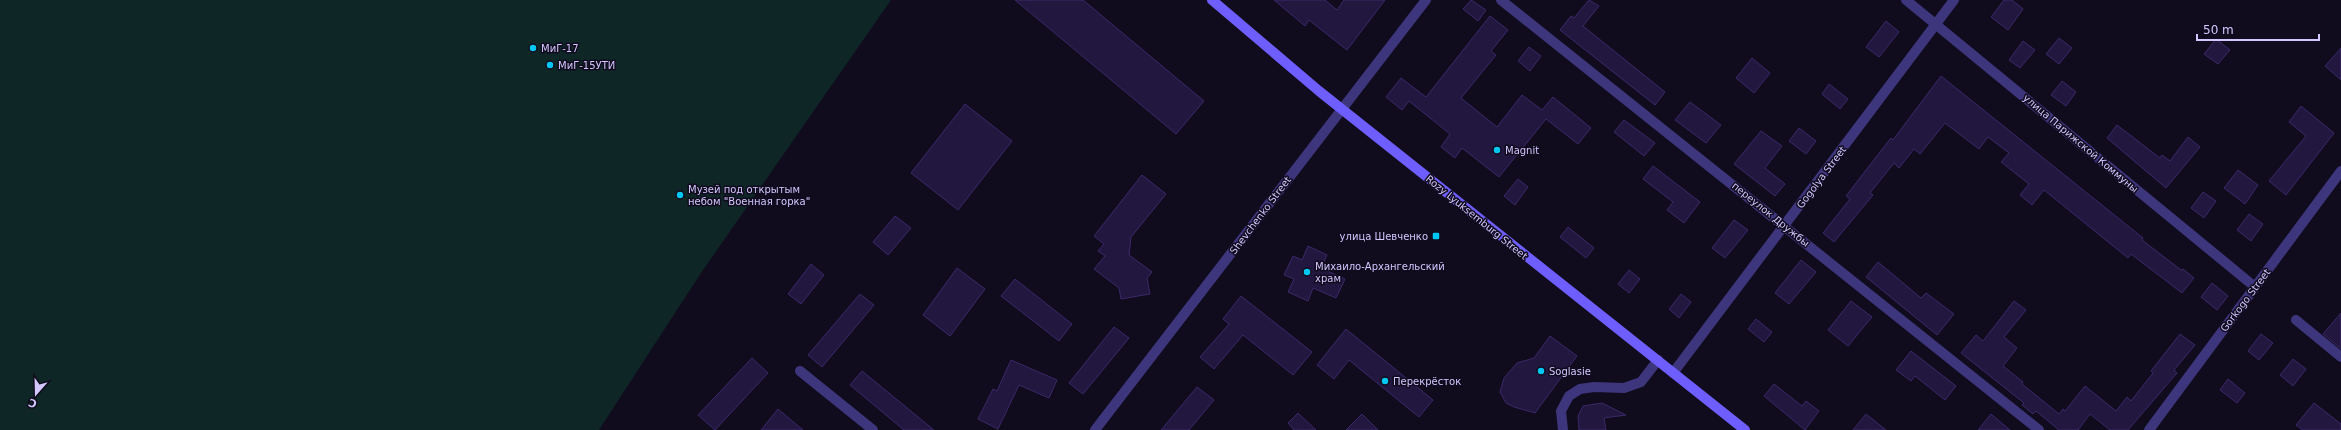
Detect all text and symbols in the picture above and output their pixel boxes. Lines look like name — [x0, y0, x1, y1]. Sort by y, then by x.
scale bar — [2197, 16, 2319, 42]
text: 50 m — [2203, 23, 2234, 37]
marker: МиГ-17 — [528, 43, 538, 53]
place label: МиГ-17 — [541, 43, 579, 54]
marker: МиГ-15УТИ — [545, 60, 555, 70]
place label: МиГ-15УТИ — [558, 60, 615, 71]
street label: улица Парижской Коммуны — [2021, 92, 2140, 195]
street label: Gogolya Street — [1795, 144, 1848, 210]
marker: Magnit — [1492, 145, 1502, 155]
place label: Magnit — [1505, 145, 1539, 156]
street label: Rozy Lyuksemburg Street — [1424, 173, 1530, 262]
street label: Shevchenko Street — [1228, 174, 1293, 256]
street label: переулок Дружбы — [1730, 180, 1811, 249]
place label: Музей под открытым небом "Военная горка" — [688, 184, 810, 207]
marker: Музей под открытым небом "Военная горка" — [675, 190, 685, 200]
place label: улица Шевченко — [1340, 231, 1428, 242]
marker: улица Шевченко — [1431, 231, 1441, 241]
place label: Михаило-Архангельский храм — [1315, 261, 1445, 284]
marker: Михаило-Архангельский храм — [1302, 267, 1312, 277]
street label: Gorkogo Street — [2218, 267, 2273, 334]
marker: Soglasie — [1536, 366, 1546, 376]
place label: Soglasie — [1549, 366, 1591, 377]
north arrow — [16, 374, 56, 414]
marker: Перекрёсток — [1380, 376, 1390, 386]
place label: Перекрёсток — [1393, 376, 1461, 387]
text: С — [27, 395, 39, 410]

